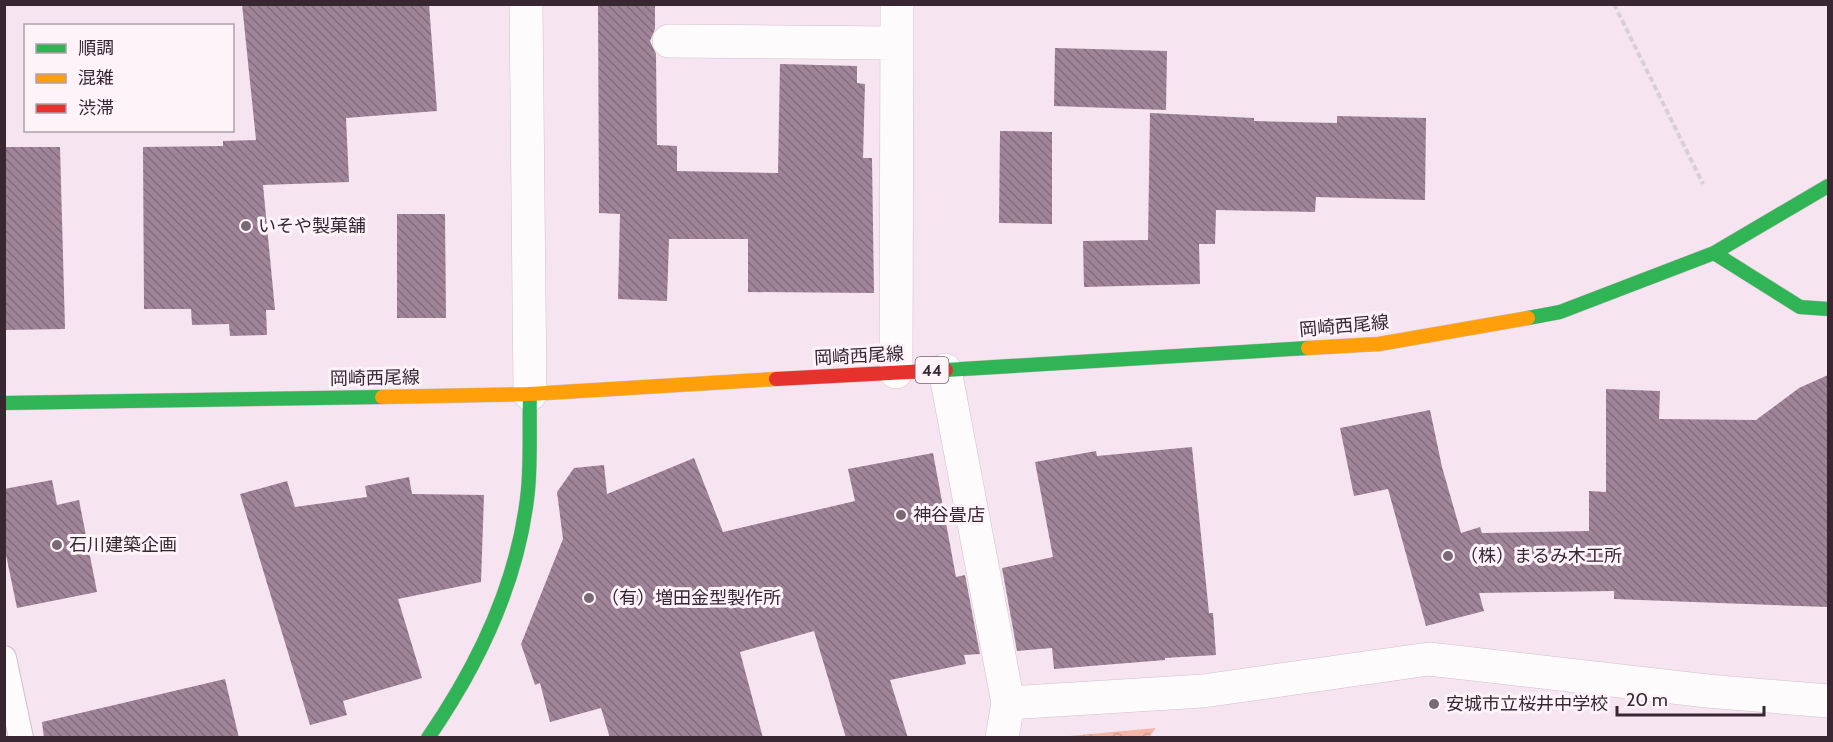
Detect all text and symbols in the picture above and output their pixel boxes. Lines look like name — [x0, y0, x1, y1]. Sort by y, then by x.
legend — [24, 24, 234, 132]
text: 順調 — [78, 37, 114, 59]
text: 混雑 — [78, 67, 114, 89]
text: 渋滞 — [78, 97, 114, 119]
place label: いそや製菓舗 — [258, 215, 366, 237]
marker: いそや製菓舗 — [239, 219, 253, 233]
street label: 岡崎西尾線 — [1298, 311, 1390, 341]
street label: 岡崎西尾線 — [813, 343, 905, 369]
road number: 44 — [916, 357, 948, 383]
street label: 岡崎西尾線 — [330, 366, 420, 390]
place label: 神谷畳店 — [913, 504, 985, 526]
marker: 神谷畳店 — [894, 508, 908, 522]
place label: 石川建築企画 — [69, 534, 177, 556]
marker: 石川建築企画 — [50, 538, 64, 552]
place label: （株）まるみ木工所 — [1460, 545, 1622, 567]
marker: （株）まるみ木工所 — [1441, 549, 1455, 563]
place label: （有）増田金型製作所 — [601, 587, 781, 609]
marker: （有）増田金型製作所 — [582, 591, 596, 605]
scale bar — [1617, 679, 1764, 717]
text: 20 m — [1626, 689, 1668, 711]
place label: 安城市立桜井中学校 — [1446, 693, 1608, 715]
marker: 安城市立桜井中学校 — [1427, 697, 1441, 711]

